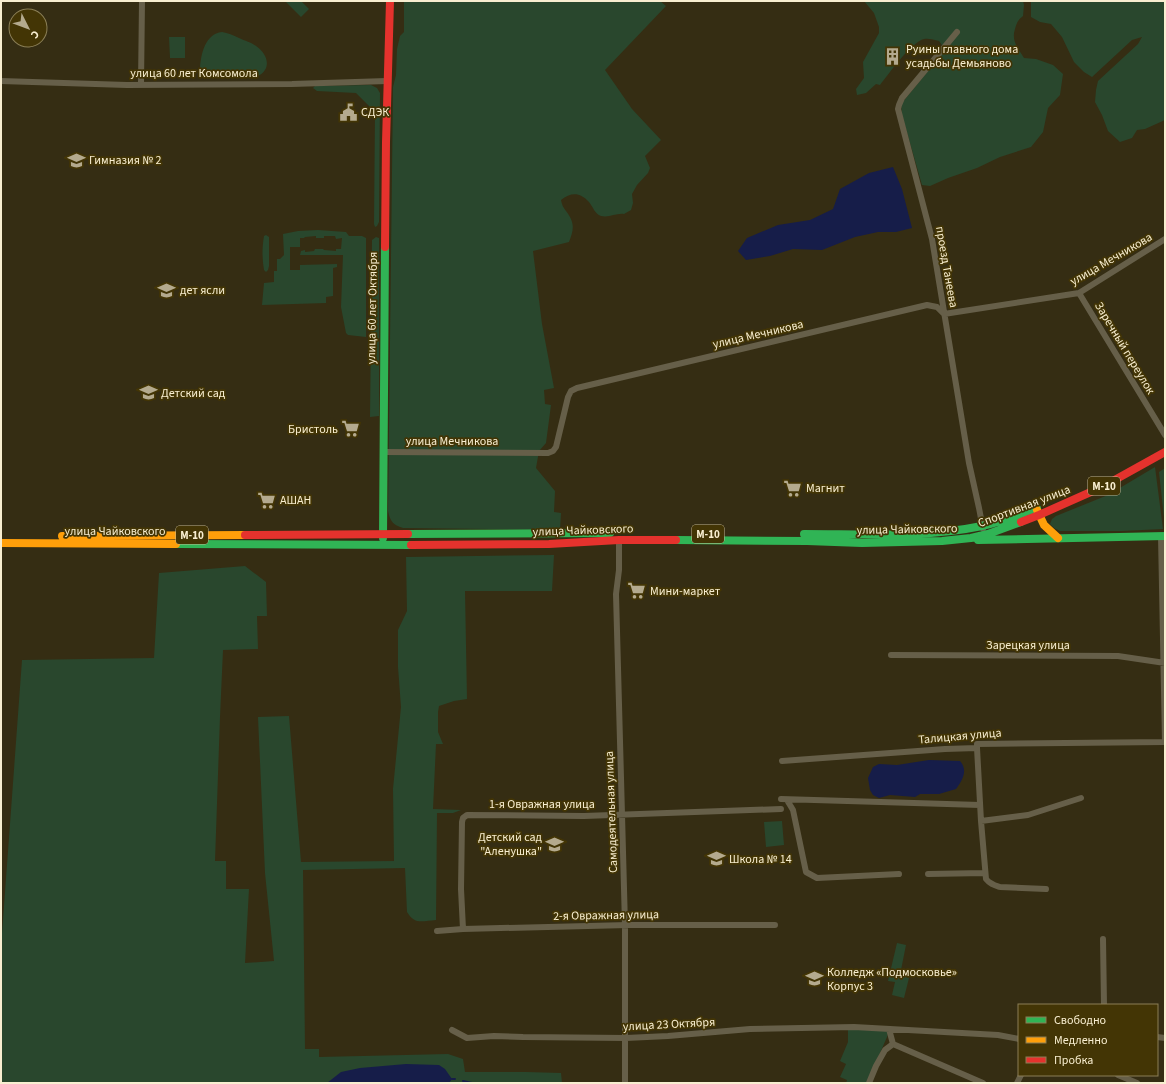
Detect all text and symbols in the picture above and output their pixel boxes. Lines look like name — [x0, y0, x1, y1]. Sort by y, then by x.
north arrow — [8, 8, 48, 48]
text: С — [27, 27, 43, 42]
place label: Руины главного дома усадьбы Демьяново — [906, 41, 1018, 72]
building icon: Руины главного дома усадьбы Демьяново — [883, 46, 903, 66]
street label: улица 60 лет Комсомола — [130, 65, 258, 82]
public building icon: СДЭК — [338, 102, 358, 122]
place label: СДЭК — [361, 104, 389, 121]
school or university icon: Гимназия № 2 — [66, 150, 86, 170]
place label: Гимназия № 2 — [89, 152, 161, 169]
street label: проезд Танеева — [931, 225, 962, 309]
street label: улица Мечникова — [1067, 229, 1156, 290]
street label: улица 60 лет Октября — [363, 252, 382, 364]
school or university icon: дет ясли — [157, 280, 177, 300]
place label: дет ясли — [180, 282, 225, 299]
street label: Заречный переулок — [1090, 299, 1159, 398]
street label: улица Мечникова — [711, 316, 805, 353]
school or university icon: Детский сад — [138, 383, 158, 403]
place label: Детский сад — [161, 385, 226, 402]
supermarket icon: Бристоль — [341, 419, 361, 439]
place label: Бристоль — [288, 421, 338, 438]
street label: улица Мечникова — [406, 433, 498, 450]
road number: М-10 — [1088, 477, 1120, 495]
supermarket icon: Магнит — [783, 478, 803, 498]
place label: Магнит — [806, 480, 845, 497]
street label: Спортивная улица — [976, 481, 1073, 532]
supermarket icon: AШАН — [257, 490, 277, 510]
place label: AШАН — [280, 492, 311, 509]
street label: улица Чайковского — [532, 520, 634, 541]
street label: улица Чайковского — [856, 520, 958, 539]
street label: улица Чайковского — [65, 523, 165, 540]
road number: М-10 — [692, 525, 724, 543]
road number: М-10 — [176, 526, 208, 544]
supermarket icon: Мини-маркет — [627, 581, 647, 601]
place label: Мини-маркет — [650, 583, 721, 600]
street label: Зарецкая улица — [986, 637, 1070, 654]
street label: Талицкая улица — [918, 724, 1002, 749]
street label: Самодеятельная улица — [601, 751, 622, 873]
street label: 1-я Овражная улица — [489, 796, 595, 813]
place label: Детский сад "Аленушка" — [478, 829, 543, 860]
school or university icon: Детский сад "Аленушка" — [545, 834, 565, 854]
school or university icon: Школа № 14 — [706, 849, 726, 869]
place label: Школа № 14 — [729, 851, 792, 868]
street label: 2-я Овражная улица — [553, 906, 659, 925]
place label: Колледж «Подмосковье» Корпус 3 — [827, 964, 957, 995]
school or university icon: Колледж «Подмосковье» Корпус 3 — [804, 969, 824, 989]
legend — [1018, 1004, 1158, 1076]
text: Свободно — [1054, 1012, 1106, 1029]
street label: улица 23 Октября — [622, 1014, 716, 1035]
text: Медленно — [1054, 1032, 1108, 1049]
text: Пробка — [1054, 1052, 1093, 1069]

